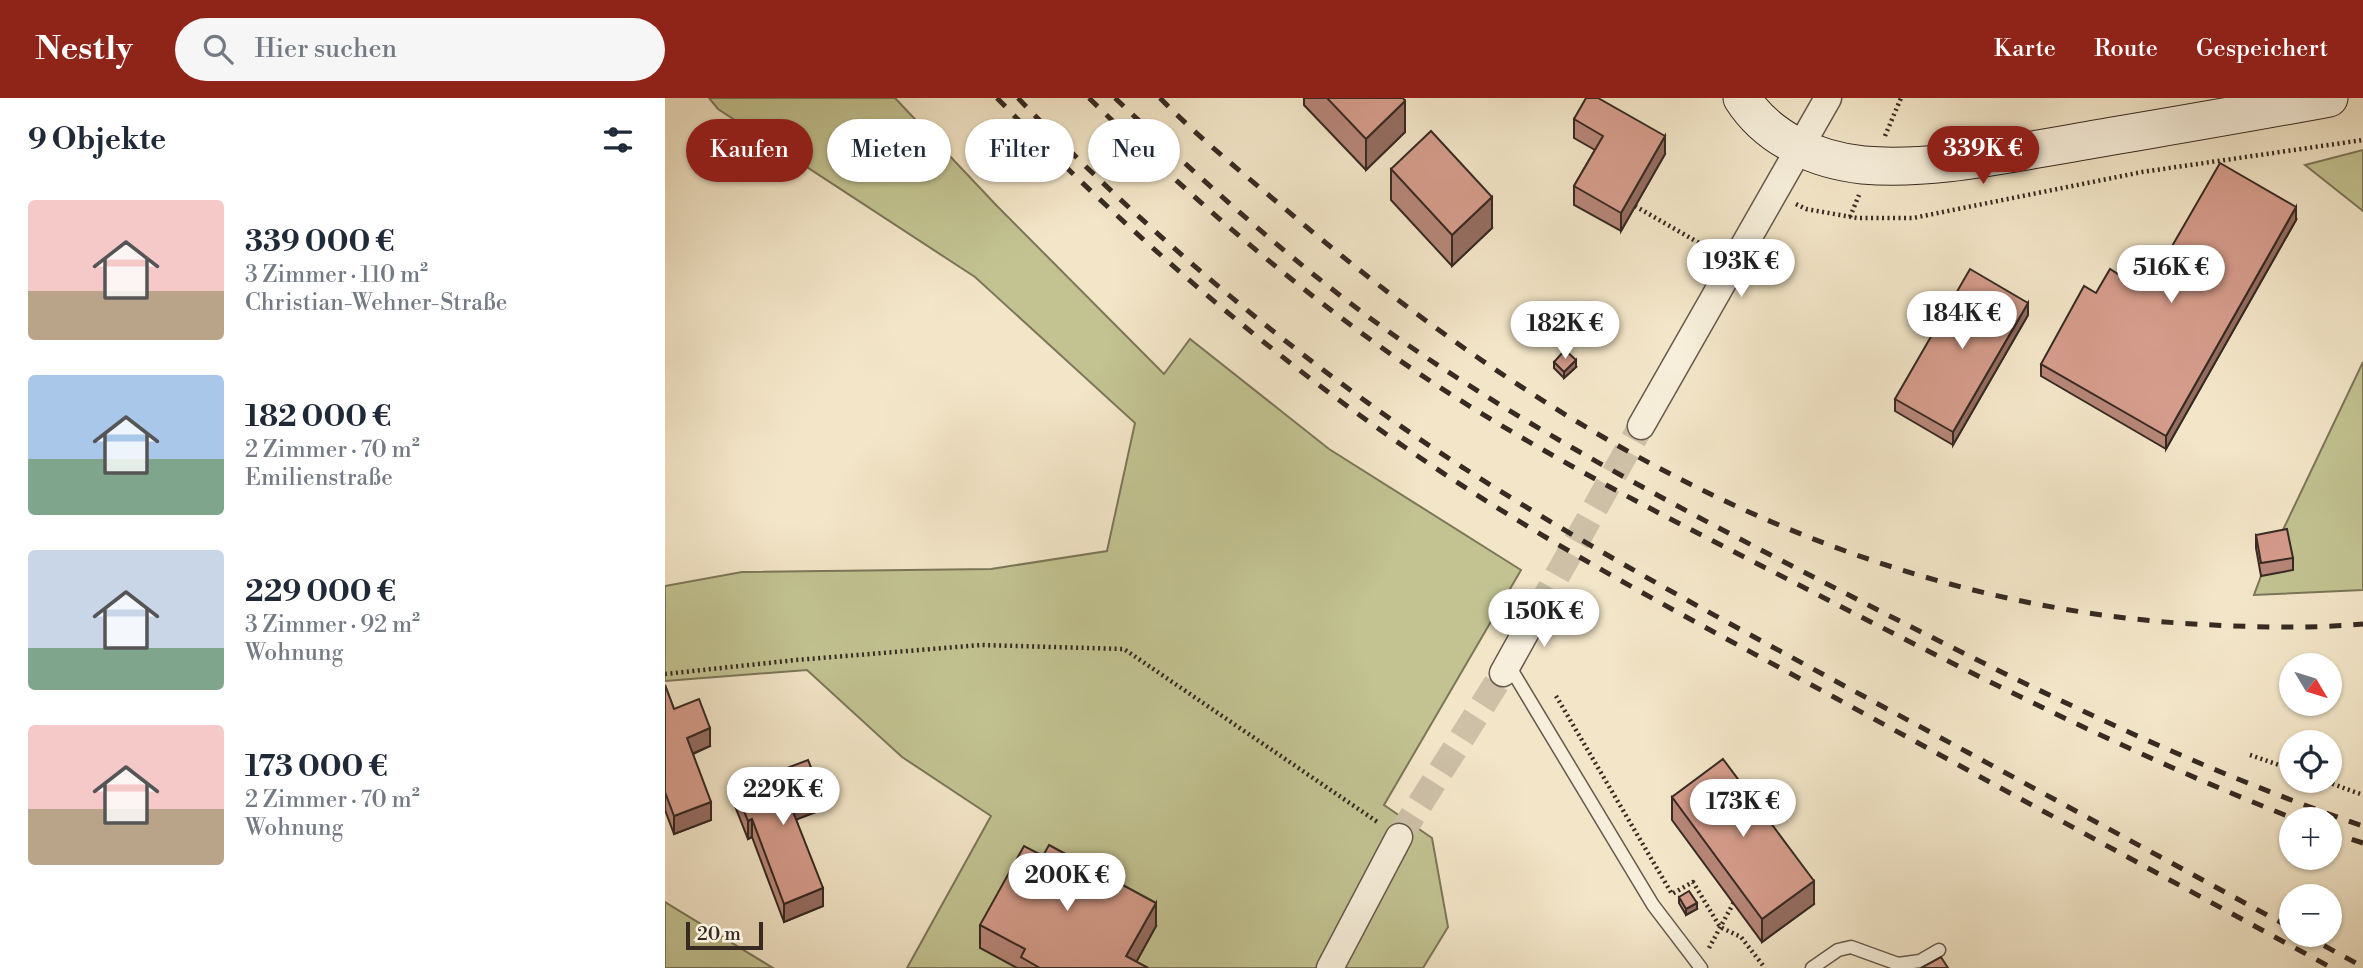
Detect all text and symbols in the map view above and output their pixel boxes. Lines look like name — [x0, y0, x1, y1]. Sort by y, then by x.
search box — [175, 18, 665, 81]
text: Nestly — [35, 29, 133, 70]
icon: search — [199, 30, 237, 68]
text: Hier suchen — [255, 33, 397, 65]
text: Karte — [1994, 34, 2056, 64]
text: Route — [2094, 34, 2158, 64]
text: Gespeichert — [2196, 34, 2328, 64]
chip: Kaufen — [686, 119, 813, 182]
chip: Mieten — [827, 119, 951, 182]
chip: Filter — [965, 119, 1074, 182]
chip: Neu — [1088, 119, 1180, 182]
text: 9 Objekte — [28, 121, 166, 159]
icon: filters — [599, 121, 637, 159]
pin: 339K € — [1926, 126, 2040, 186]
text: 339K € — [1943, 135, 2023, 163]
text: 339 000 € — [245, 223, 395, 261]
icon: home — [84, 228, 168, 312]
pin: 193K € — [1684, 240, 1798, 299]
pin: 516K € — [2114, 246, 2228, 305]
text: 193K € — [1703, 248, 1779, 276]
text: 516K € — [2133, 254, 2209, 282]
text: 3 Zimmer · 110 m² — [245, 261, 428, 289]
text: Christian-Wehner-Straße — [245, 289, 507, 317]
pin: 184K € — [1905, 292, 2019, 351]
text: 184K € — [1923, 300, 2001, 328]
pin: 182K € — [1508, 302, 1622, 361]
text: 182K € — [1526, 310, 1604, 338]
text: 182 000 € — [245, 398, 391, 436]
icon: home — [84, 403, 168, 487]
text: 2 Zimmer · 70 m² — [245, 436, 420, 464]
text: Emilienstraße — [245, 464, 393, 492]
text: 229 000 € — [245, 573, 396, 611]
icon: home — [84, 578, 168, 662]
pin: 150K € — [1487, 589, 1601, 649]
text: 150K € — [1504, 598, 1584, 626]
text: 3 Zimmer · 92 m² — [245, 611, 420, 639]
text: Wohnung — [245, 639, 343, 667]
north arrow — [2279, 653, 2341, 716]
map controls — [2279, 653, 2342, 947]
button: locate — [2279, 730, 2342, 793]
text: 173 000 € — [245, 748, 388, 786]
icon: home — [84, 753, 168, 837]
pin: 229K € — [726, 768, 840, 827]
text: 229K € — [743, 776, 823, 804]
pin: 173K € — [1686, 780, 1800, 839]
text: 2 Zimmer · 70 m² — [245, 786, 420, 814]
text: 173K € — [1706, 788, 1780, 816]
button: + — [2279, 807, 2342, 870]
text: Wohnung — [245, 814, 343, 842]
pin: 200K € — [1010, 854, 1124, 913]
text: 200K € — [1024, 862, 1110, 890]
button: − — [2279, 884, 2342, 947]
scale bar — [686, 919, 763, 951]
text: 20 m — [697, 922, 741, 946]

